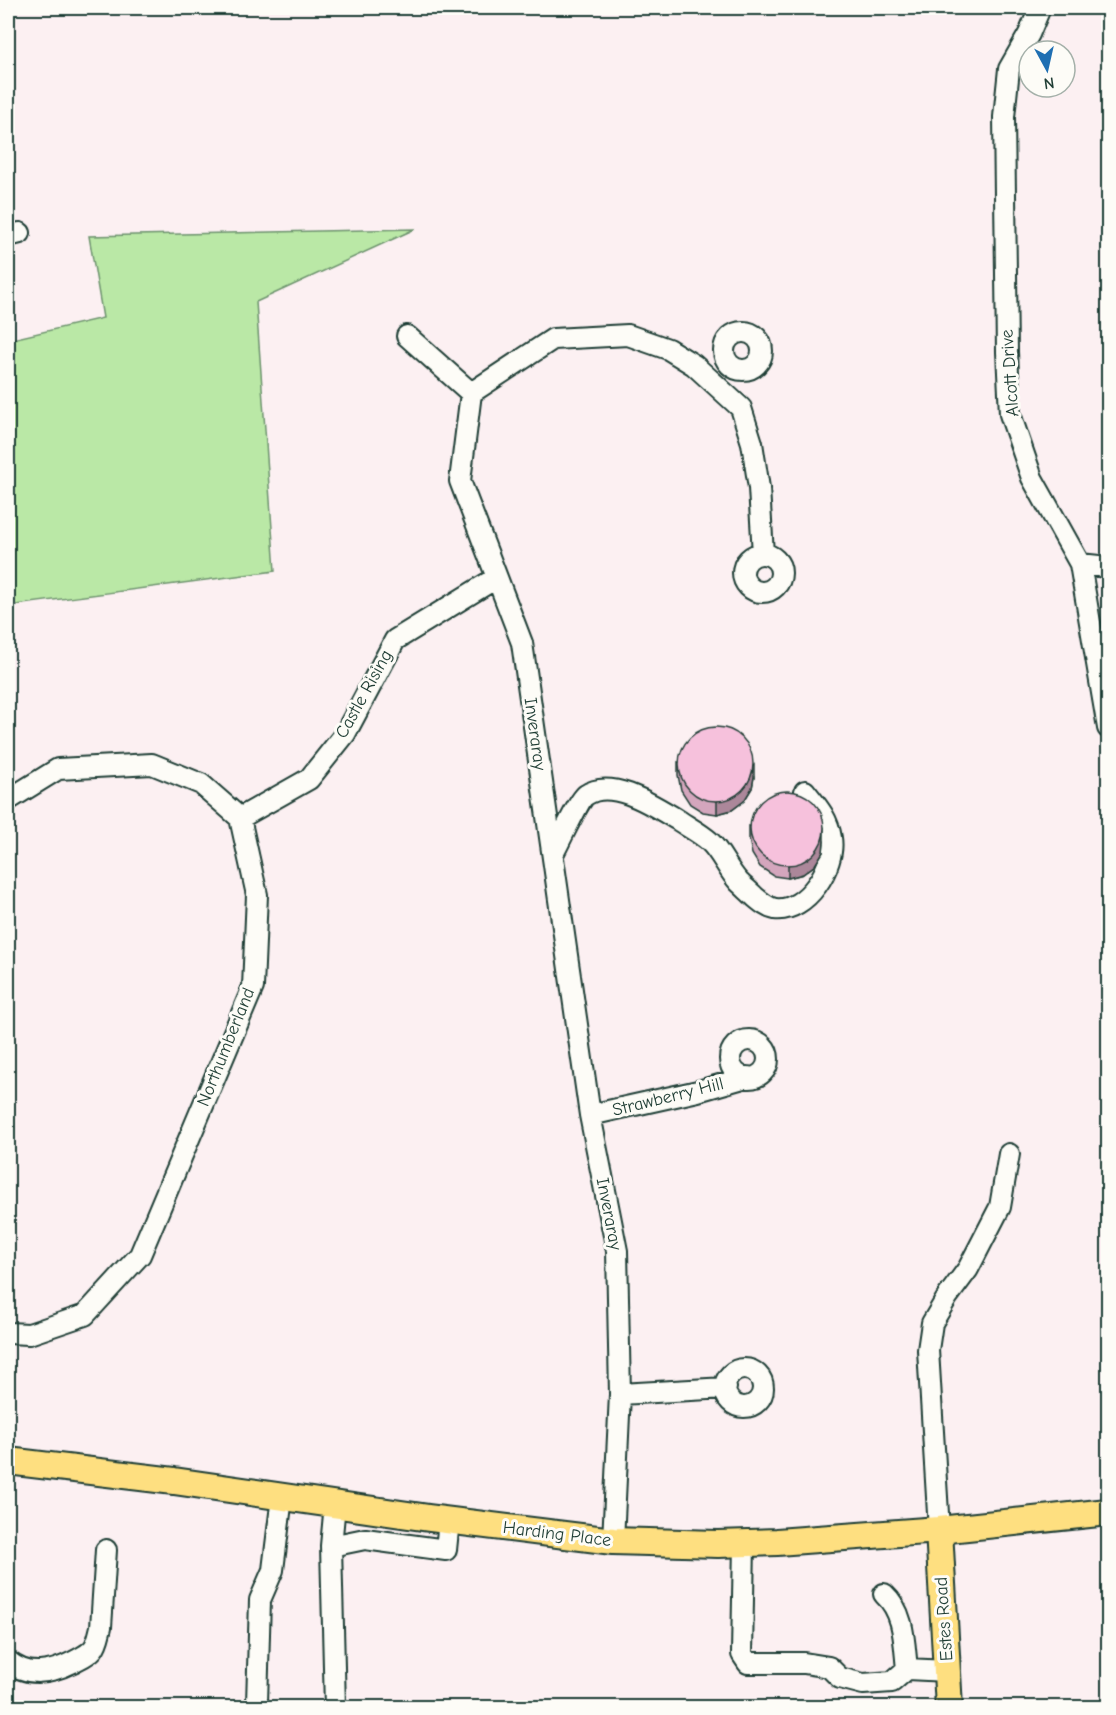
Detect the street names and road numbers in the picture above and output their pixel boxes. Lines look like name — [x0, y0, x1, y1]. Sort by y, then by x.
street label: Alcott Drive — [996, 329, 1024, 417]
street label: Castle Rising — [331, 646, 397, 742]
street label: Inveraray — [519, 696, 551, 773]
street label: Northumberland — [193, 985, 259, 1109]
street label: Strawberry Hill — [610, 1073, 726, 1121]
street label: Inveraray — [592, 1176, 626, 1253]
street label: Harding Place — [502, 1517, 612, 1551]
street label: Estes Road — [931, 1576, 957, 1662]

